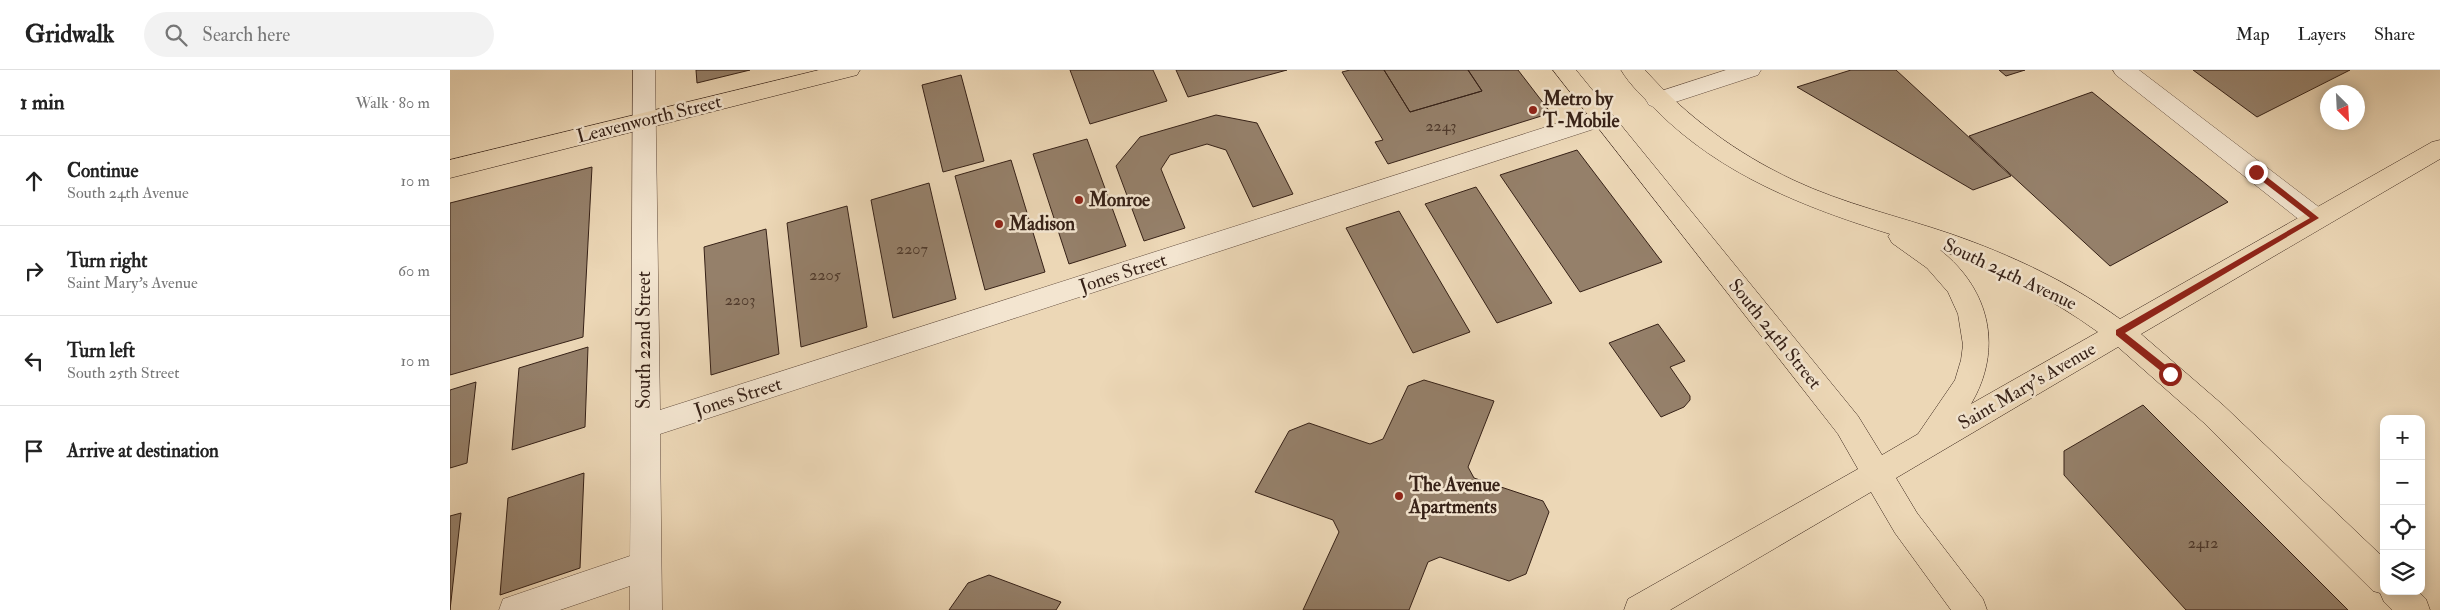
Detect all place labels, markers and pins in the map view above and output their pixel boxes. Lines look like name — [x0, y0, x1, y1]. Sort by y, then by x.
place label: Metro by T-Mobile — [1542, 87, 1619, 133]
marker: Metro by T-Mobile — [1527, 104, 1539, 116]
place label: Monroe — [1088, 188, 1150, 212]
marker: Monroe — [1073, 194, 1085, 206]
place label: Madison — [1008, 212, 1075, 236]
marker: Madison — [993, 218, 1005, 230]
place label: The Avenue Apartments — [1408, 473, 1500, 520]
marker: The Avenue Apartments — [1393, 490, 1405, 502]

